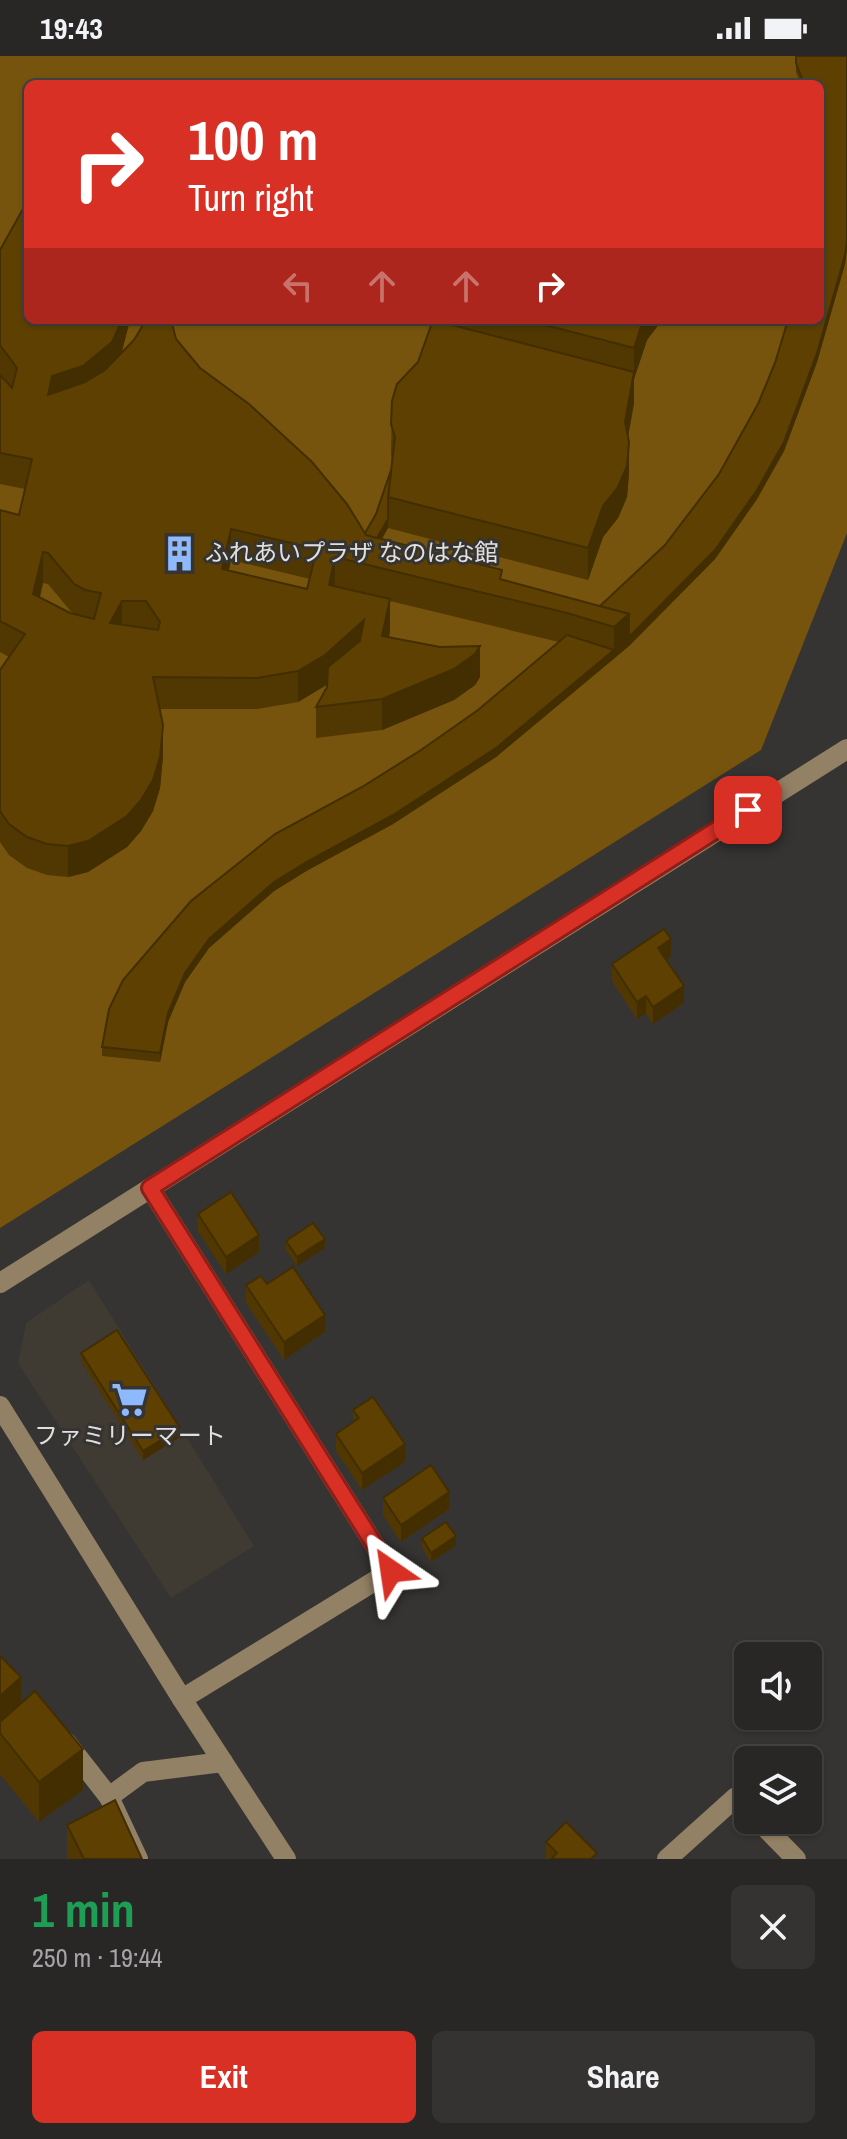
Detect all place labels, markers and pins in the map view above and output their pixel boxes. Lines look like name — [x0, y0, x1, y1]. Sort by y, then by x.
building icon: ふれあいプラザ なのはな館 — [160, 534, 198, 572]
place label: ふれあいプラザ なのはな館 — [205, 536, 498, 568]
pin — [714, 776, 782, 844]
supermarket icon: ファミリーマート — [111, 1380, 149, 1418]
place label: ファミリーマート — [34, 1419, 226, 1451]

